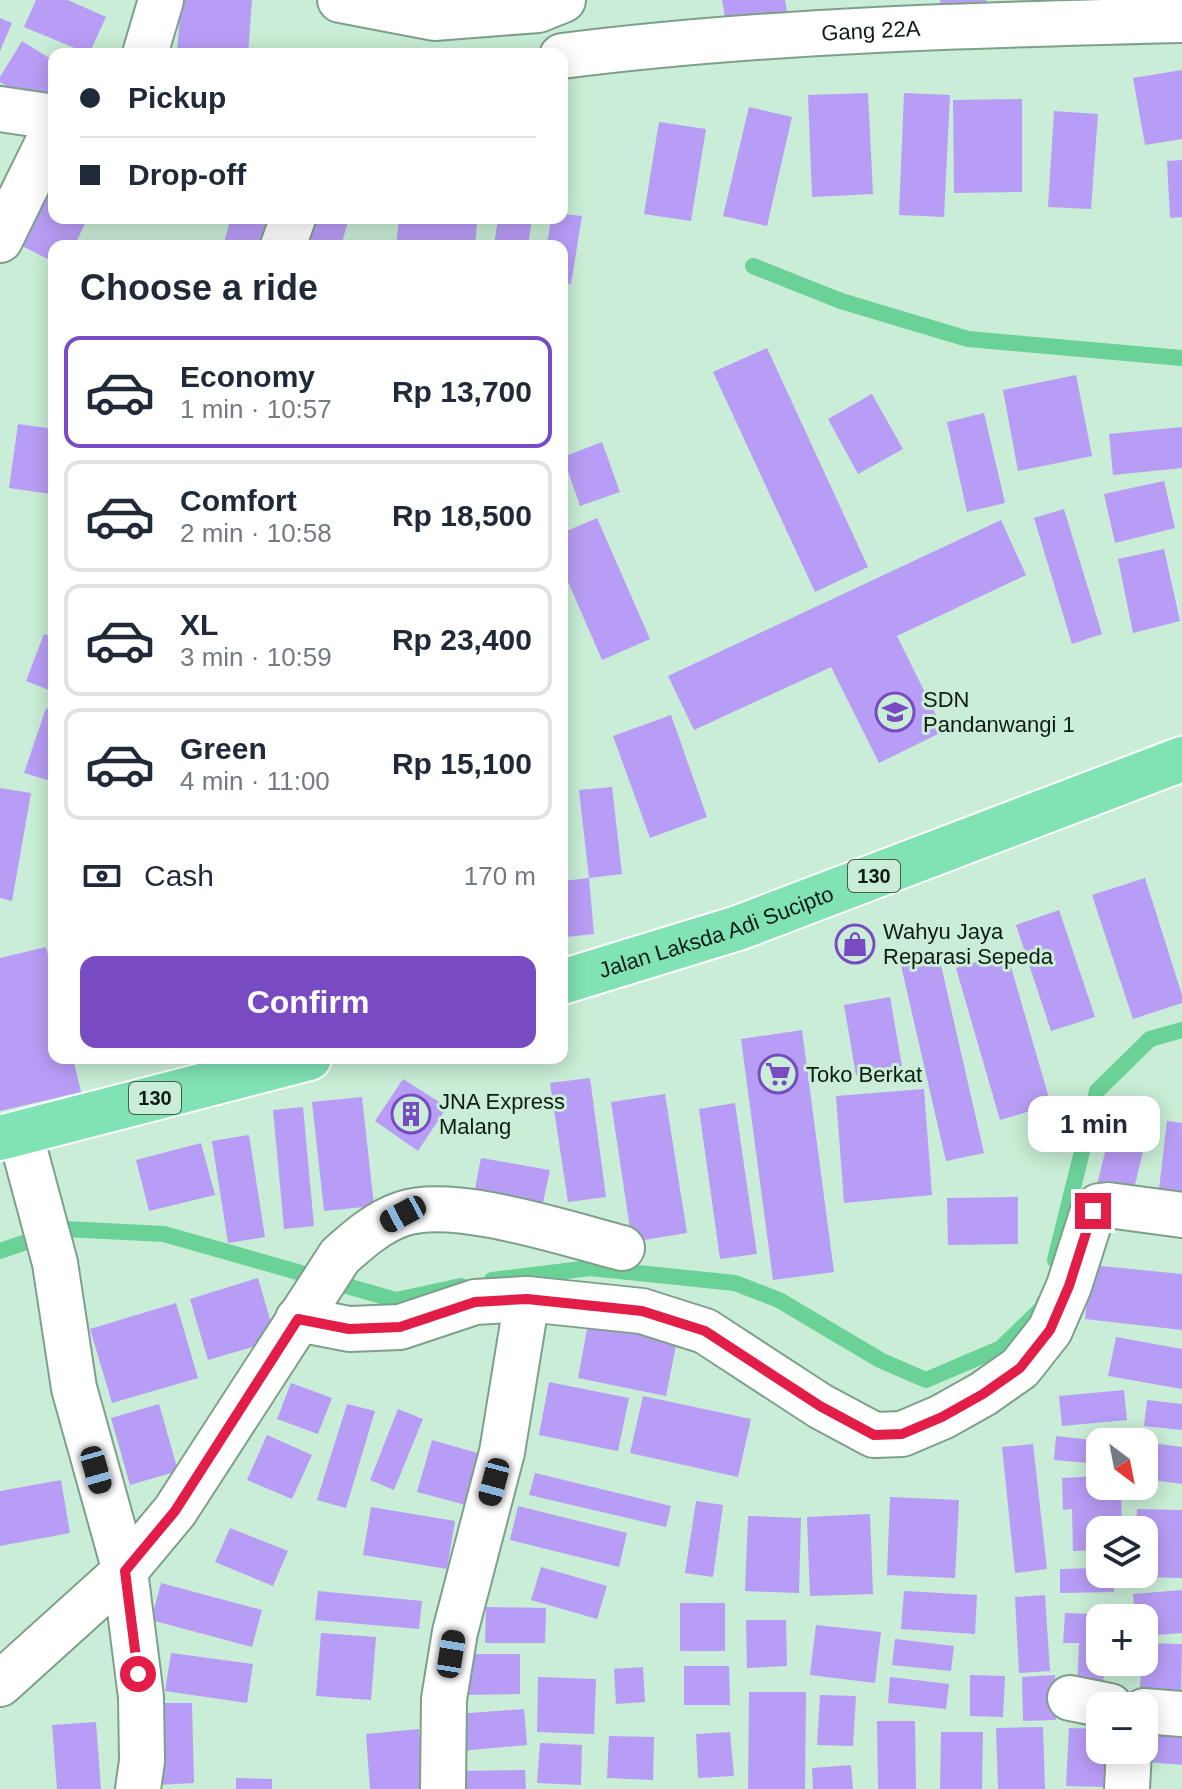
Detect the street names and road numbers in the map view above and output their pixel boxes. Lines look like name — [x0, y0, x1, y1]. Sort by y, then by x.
street label: Gang 22A — [821, 15, 921, 45]
road number: 130 — [848, 860, 900, 892]
street label: Jalan Laksda Adi Sucipto — [596, 880, 837, 983]
road number: 130 — [129, 1082, 181, 1114]

